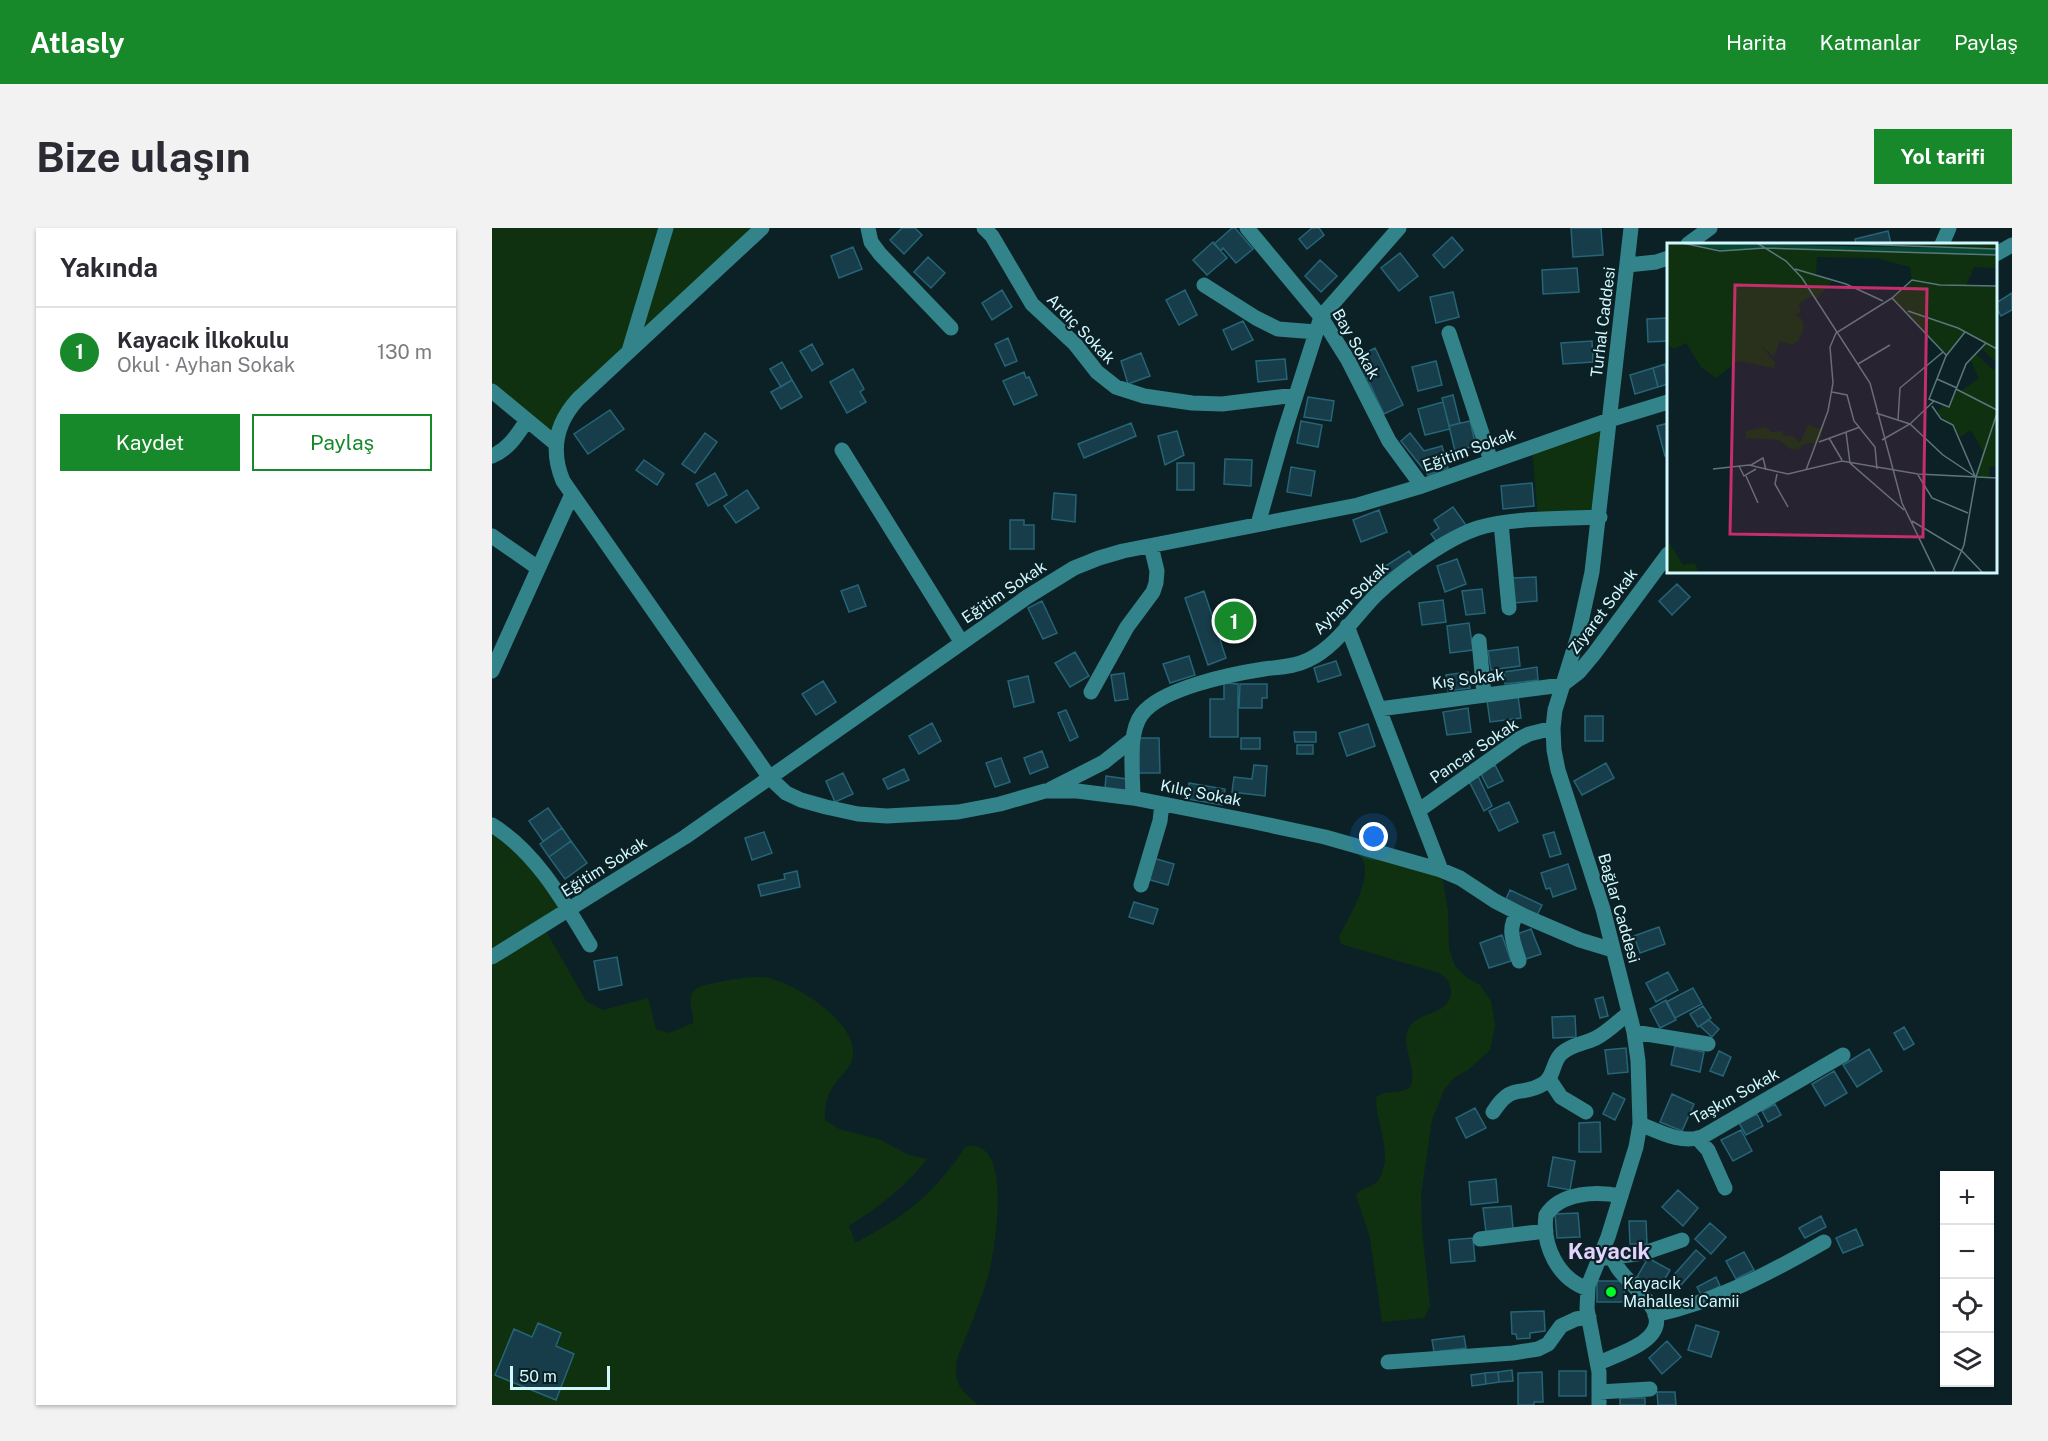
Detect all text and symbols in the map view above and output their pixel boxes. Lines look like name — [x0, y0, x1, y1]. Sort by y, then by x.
text: Atlasly — [30, 26, 124, 59]
text: Harita — [1726, 30, 1787, 55]
text: Katmanlar — [1820, 30, 1921, 55]
text: Paylaş — [1954, 30, 2018, 55]
button: Yol tarifi — [1874, 129, 2012, 184]
text: Bize ulaşın — [36, 132, 251, 181]
inset map — [1667, 243, 1997, 573]
text: Yakında — [60, 252, 158, 283]
street label: Turhal Caddesi — [1587, 266, 1619, 378]
street label: Ardıç Sokak — [1043, 290, 1119, 368]
street label: Bay Sokak — [1328, 305, 1384, 383]
text: Kayacık İlkokulu — [117, 327, 289, 353]
text: 1 — [75, 340, 84, 364]
text: 130 m — [377, 340, 432, 364]
text: Okul · Ayhan Sokak — [117, 353, 295, 377]
button: Kaydet — [60, 414, 240, 471]
button: Paylaş — [252, 414, 432, 471]
street label: Eğitim Sokak — [1420, 424, 1518, 476]
street label: Eğitim Sokak — [958, 557, 1050, 627]
street label: Ayhan Sokak — [1310, 558, 1392, 638]
street label: Ziyaret Sokak — [1565, 564, 1641, 658]
pin: 1 — [1214, 598, 1254, 644]
street label: Kış Sokak — [1431, 665, 1505, 693]
street label: Pancar Sokak — [1426, 715, 1522, 787]
street label: Kılıç Sokak — [1159, 776, 1243, 810]
your location — [1359, 822, 1388, 851]
street label: Eğitim Sokak — [557, 833, 651, 901]
street label: Bağlar Caddesi — [1594, 851, 1644, 965]
street label: Taşkın Sokak — [1688, 1064, 1782, 1128]
map controls — [1940, 1171, 1994, 1387]
button: + — [1940, 1171, 1994, 1225]
button: − — [1940, 1225, 1994, 1279]
district label: Kayacık — [1568, 1238, 1651, 1264]
place label: Kayacık Mahallesi Camii — [1623, 1274, 1739, 1311]
button: locate — [1940, 1279, 1994, 1333]
marker: Kayacık Mahallesi Camii — [1604, 1285, 1618, 1299]
button: layers — [1940, 1333, 1994, 1387]
scale bar — [510, 1363, 610, 1390]
text: 50 m — [519, 1367, 557, 1386]

